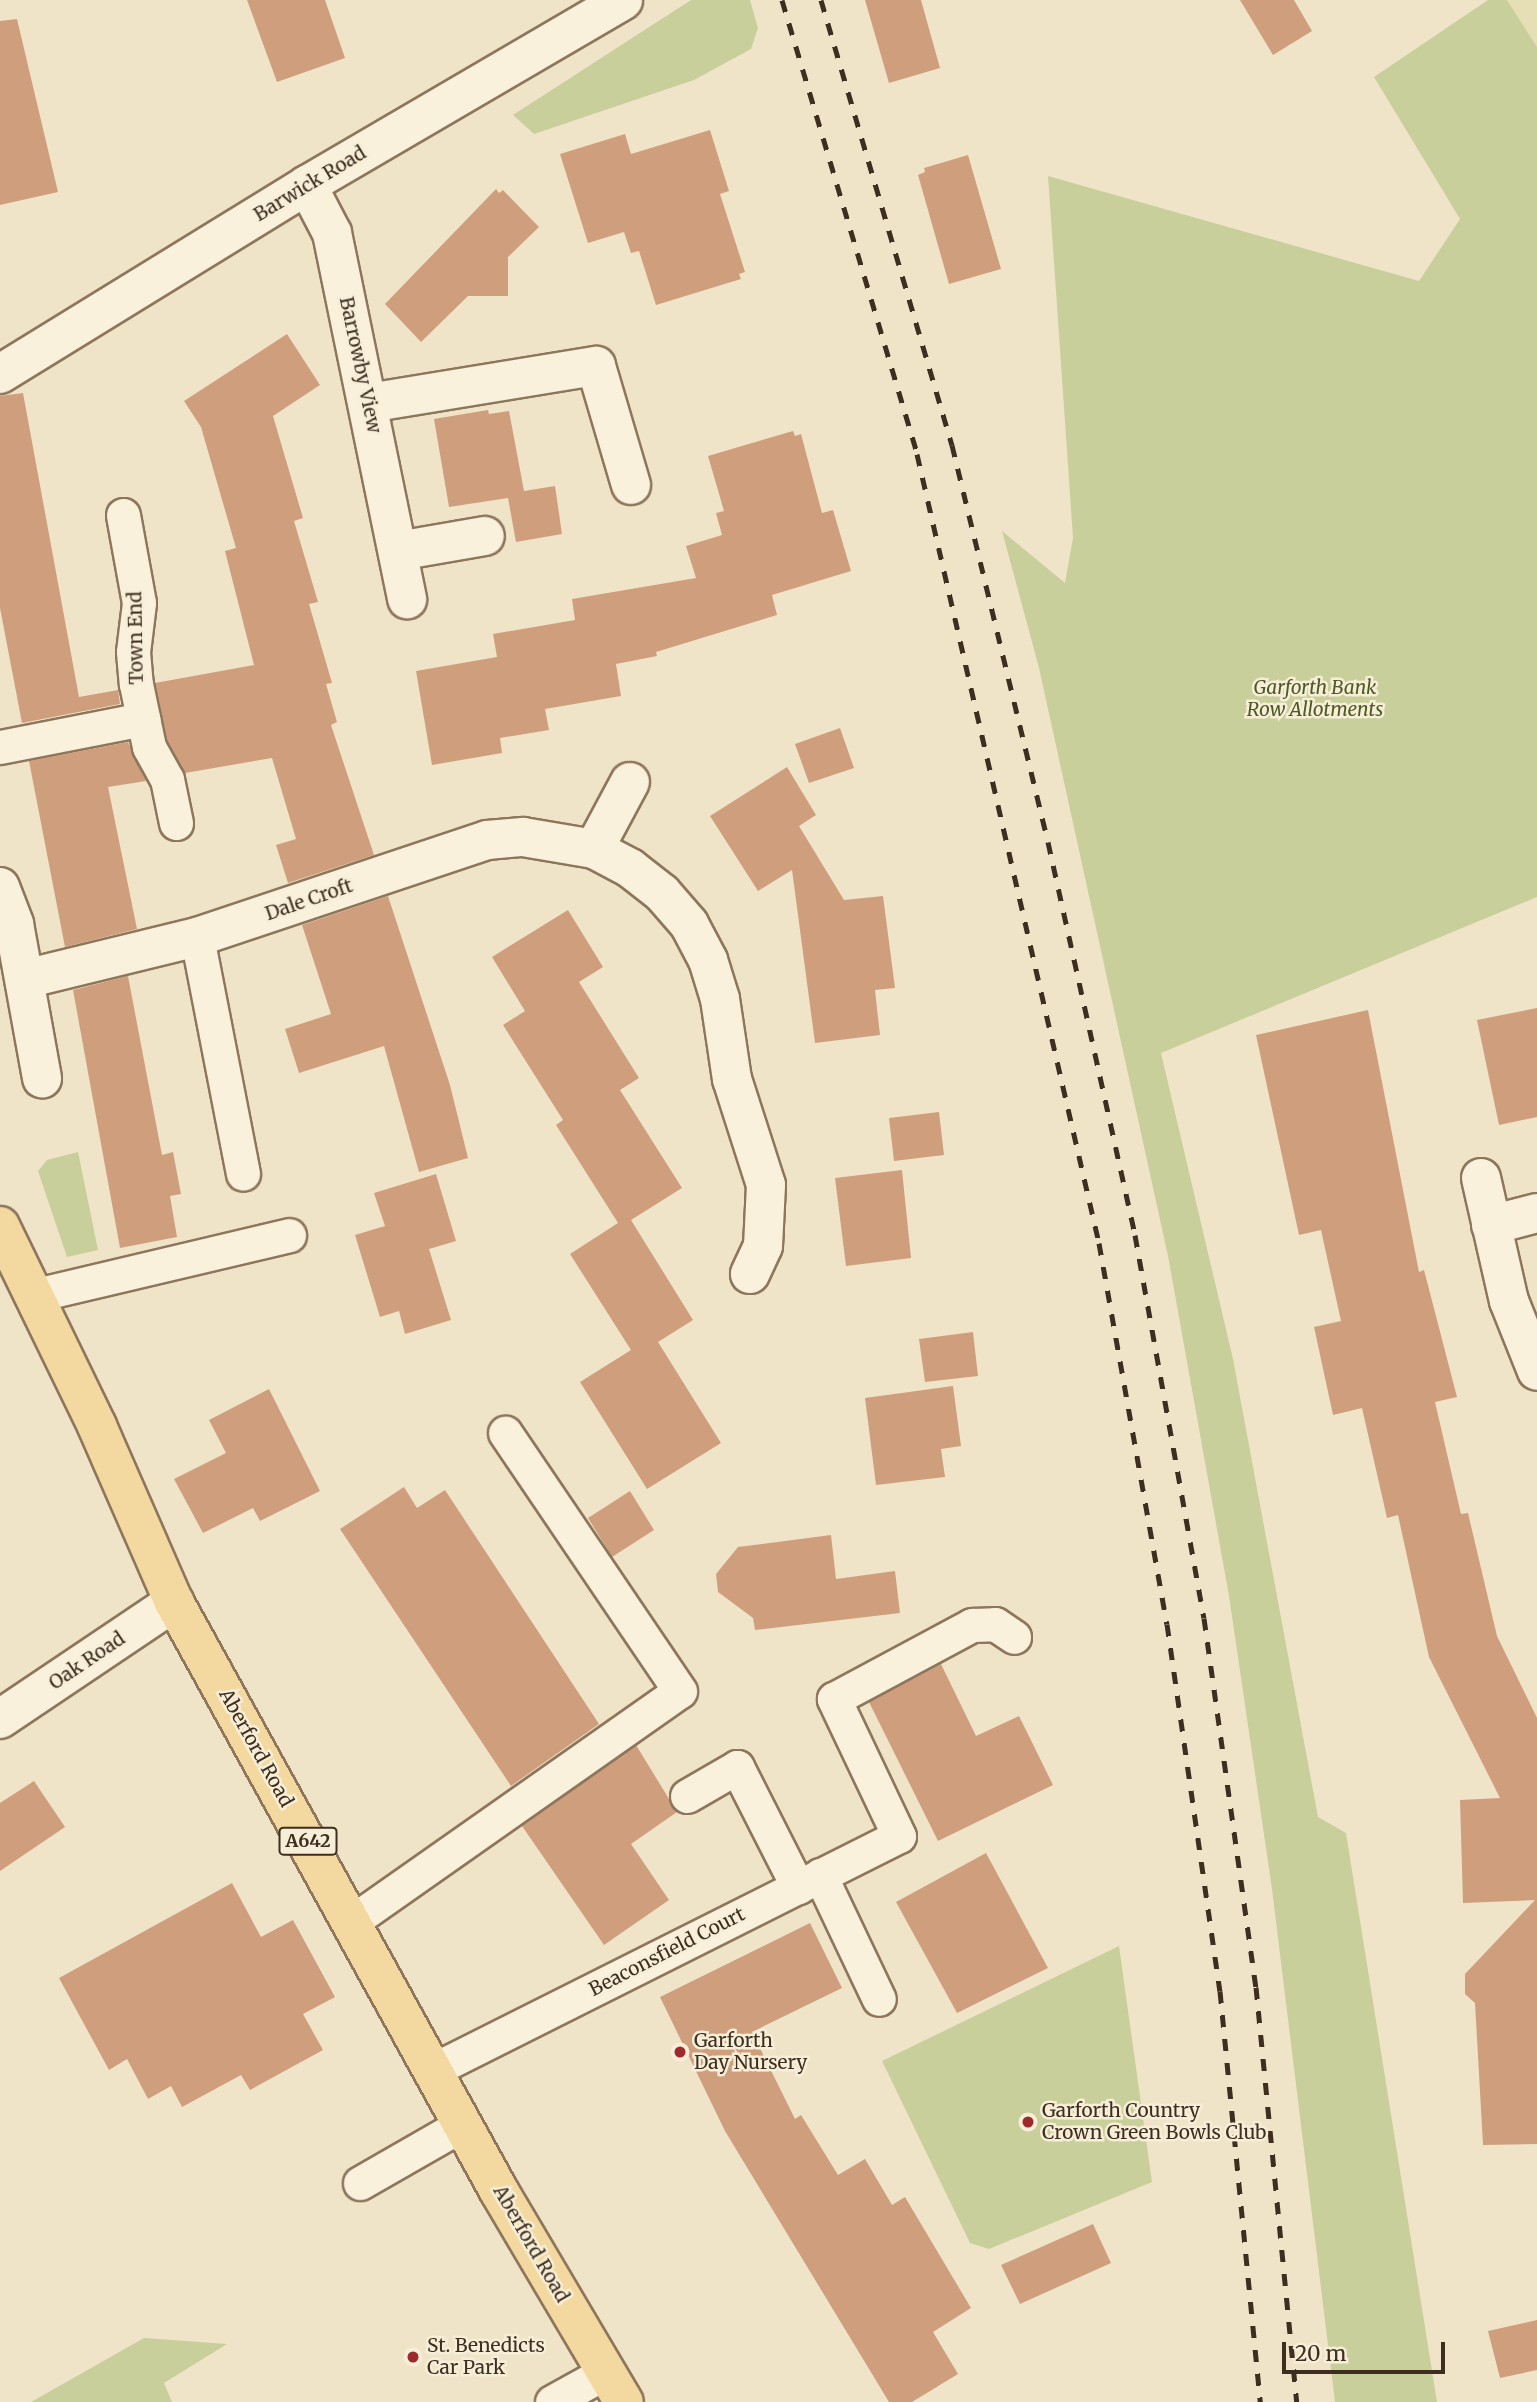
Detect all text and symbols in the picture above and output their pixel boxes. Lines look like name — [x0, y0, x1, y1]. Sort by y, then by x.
street label: Barwick Road — [250, 142, 370, 226]
street label: Barrowby View — [334, 295, 386, 435]
street label: Town End — [124, 591, 148, 685]
park label: Garforth Bank Row Allotments — [1247, 677, 1383, 721]
street label: Dale Croft — [262, 874, 356, 926]
street label: Oak Road — [45, 1627, 129, 1695]
street label: Aberford Road — [214, 1685, 298, 1811]
road number: A642 — [278, 1826, 338, 1856]
street label: Beaconsfield Court — [585, 1903, 749, 2001]
place label: Garforth Day Nursery — [694, 2030, 807, 2074]
marker: Garforth Day Nursery — [672, 2044, 688, 2060]
place label: Garforth Country Crown Green Bowls Club — [1042, 2100, 1266, 2144]
marker: Garforth Country Crown Green Bowls Club — [1020, 2114, 1036, 2130]
street label: Aberford Road — [488, 2181, 574, 2307]
scale bar — [1285, 2328, 1448, 2372]
place label: St. Benedicts Car Park — [427, 2335, 545, 2379]
text: 20 m — [1295, 2340, 1346, 2367]
marker: St. Benedicts Car Park — [405, 2349, 421, 2365]

